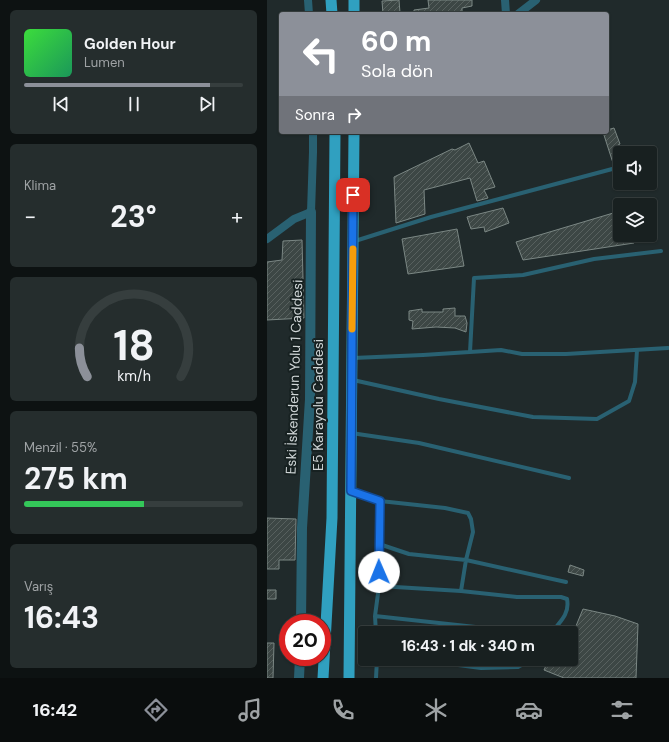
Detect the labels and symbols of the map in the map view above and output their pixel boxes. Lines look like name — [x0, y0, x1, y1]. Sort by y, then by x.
pin — [336, 178, 370, 212]
street label: Eski İskenderun Yolu 1 Caddesi — [282, 279, 306, 475]
street label: E5 Karayolu Caddesi — [309, 339, 327, 471]
position arrow — [358, 551, 400, 593]
speed limit sign: 20 — [279, 614, 331, 666]

